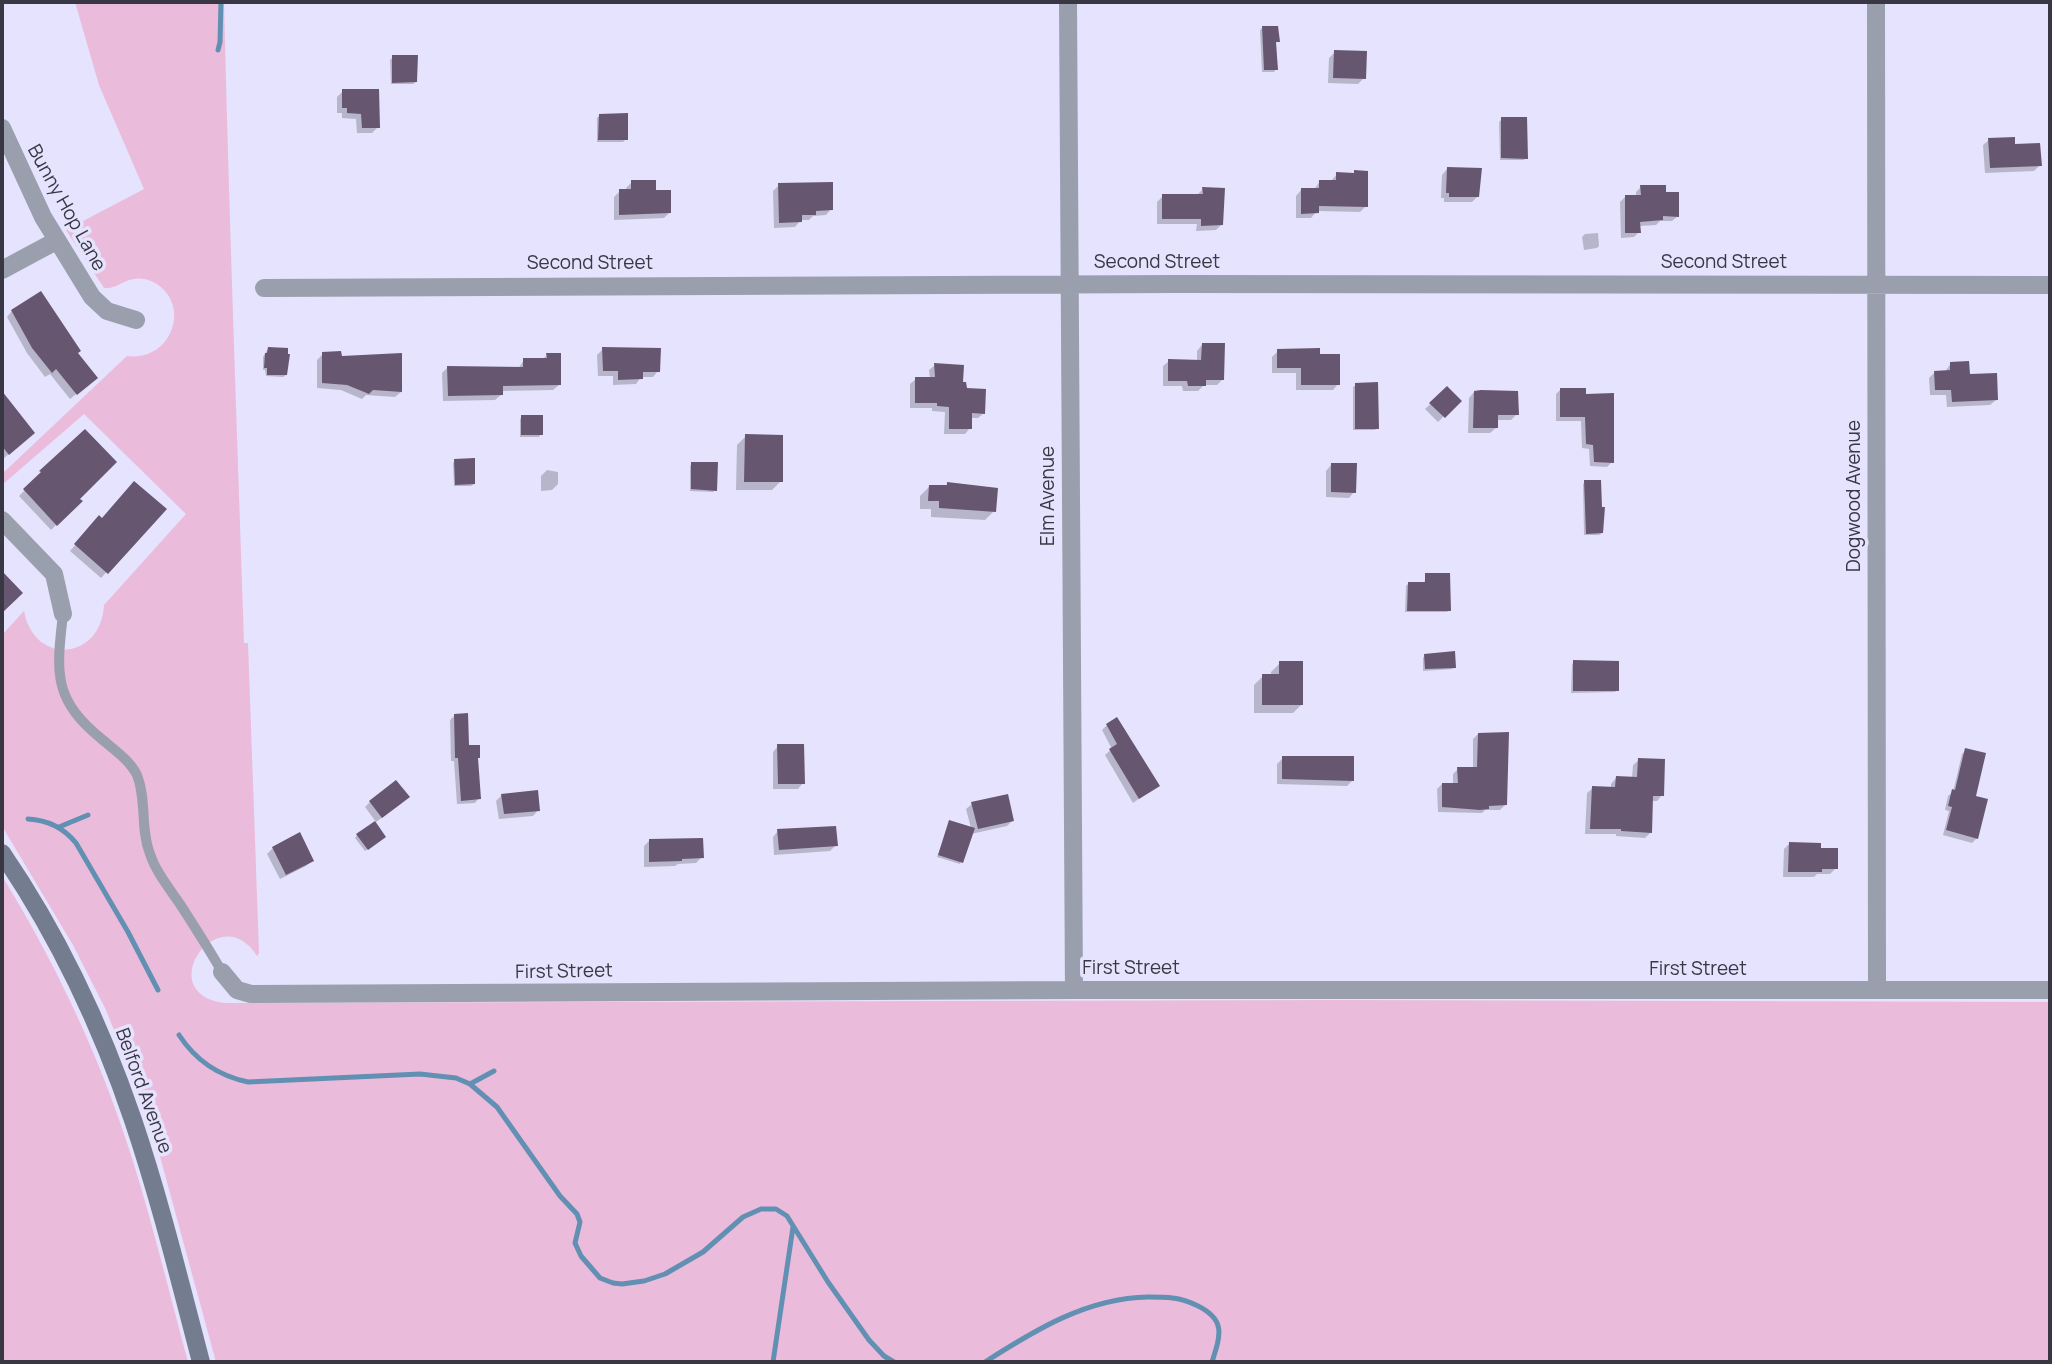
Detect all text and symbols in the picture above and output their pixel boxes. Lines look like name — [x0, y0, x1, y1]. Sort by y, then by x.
street label: Bunny Hop Lane — [22, 141, 110, 275]
street label: Second Street — [1094, 252, 1220, 274]
street label: Second Street — [1661, 252, 1787, 274]
street label: Second Street — [527, 253, 653, 275]
street label: Dogwood Avenue — [1844, 420, 1866, 572]
street label: Elm Avenue — [1038, 446, 1060, 546]
street label: First Street — [1082, 958, 1180, 980]
street label: First Street — [1649, 959, 1747, 981]
street label: First Street — [515, 960, 613, 984]
street label: Belford Avenue — [110, 1025, 176, 1157]

